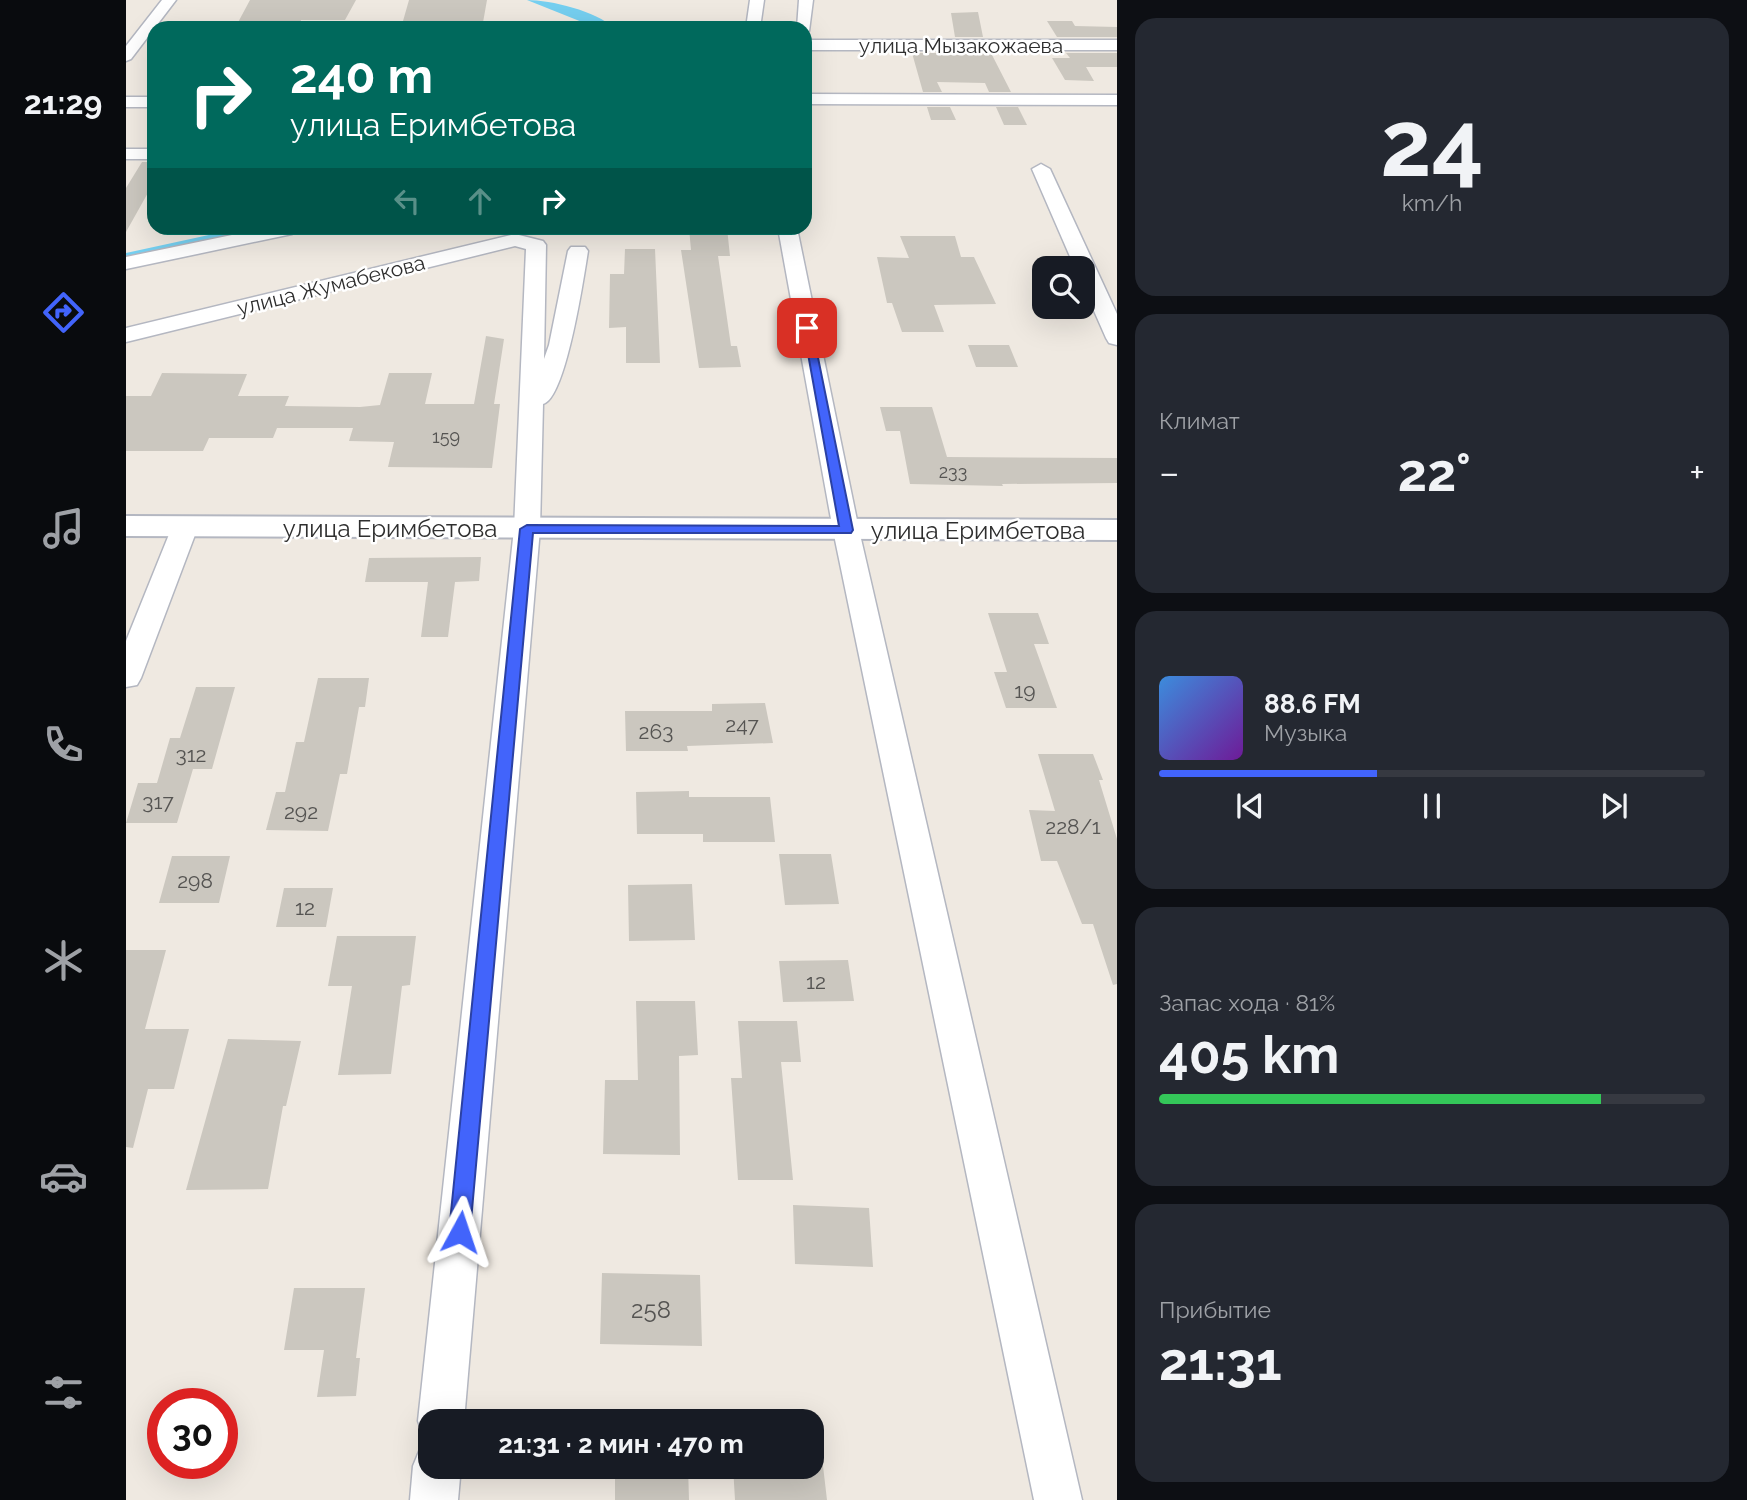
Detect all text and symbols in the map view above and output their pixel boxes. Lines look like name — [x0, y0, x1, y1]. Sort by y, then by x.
street label: улица Мызакожаева — [859, 33, 1063, 58]
text: 240 m — [290, 47, 433, 104]
icon: right — [175, 49, 266, 140]
text: 21:29 — [24, 84, 102, 121]
text: 24 — [1380, 90, 1484, 197]
text: улица Еримбетова — [290, 106, 576, 143]
icon: left — [388, 182, 426, 220]
icon: ahead — [461, 182, 499, 220]
icon: right — [534, 182, 572, 220]
text: km/h — [1402, 189, 1462, 216]
street label: улица Жумабекова — [234, 250, 428, 320]
map controls — [1032, 256, 1095, 319]
button: search — [1032, 256, 1095, 319]
icon: directions — [39, 288, 88, 337]
pin — [777, 298, 837, 358]
icon: arrive — [788, 309, 826, 347]
text: Климат — [1159, 407, 1240, 434]
house number: 159 — [432, 426, 460, 447]
text: 22° — [1398, 442, 1471, 503]
text: − — [1159, 450, 1179, 495]
text: + — [1689, 450, 1705, 495]
house number: 233 — [939, 461, 967, 482]
icon: music — [39, 504, 88, 553]
street label: улица Еримбетова — [283, 514, 497, 543]
street label: улица Еримбетова — [871, 516, 1085, 545]
house number: 19 — [1014, 678, 1036, 703]
text: 88.6 FM — [1264, 689, 1361, 719]
house number: 247 — [725, 712, 760, 737]
house number: 263 — [639, 719, 673, 744]
text: Музыка — [1264, 719, 1347, 746]
icon: phone — [39, 720, 88, 769]
house number: 312 — [175, 742, 207, 767]
icon: previous — [1231, 787, 1269, 825]
icon: pause — [1413, 787, 1451, 825]
icon: next — [1595, 787, 1633, 825]
house number: 317 — [142, 789, 174, 814]
house number: 292 — [284, 799, 318, 824]
house number: 228/1 — [1045, 814, 1101, 839]
house number: 298 — [177, 868, 213, 893]
house number: 12 — [295, 895, 315, 920]
icon: climate — [39, 936, 88, 985]
house number: 12 — [806, 969, 826, 994]
text: Запас хода · 81% — [1159, 989, 1335, 1016]
text: 405 km — [1159, 1024, 1339, 1085]
icon: car — [39, 1152, 88, 1201]
position arrow — [423, 1195, 497, 1269]
house number: 258 — [631, 1295, 671, 1324]
text: Прибытие — [1159, 1296, 1271, 1323]
text: 21:31 — [1159, 1331, 1282, 1392]
icon: filters — [39, 1368, 88, 1417]
speed limit sign: 30 — [147, 1388, 238, 1479]
text: 21:31 · 2 мин · 470 m — [498, 1429, 744, 1459]

